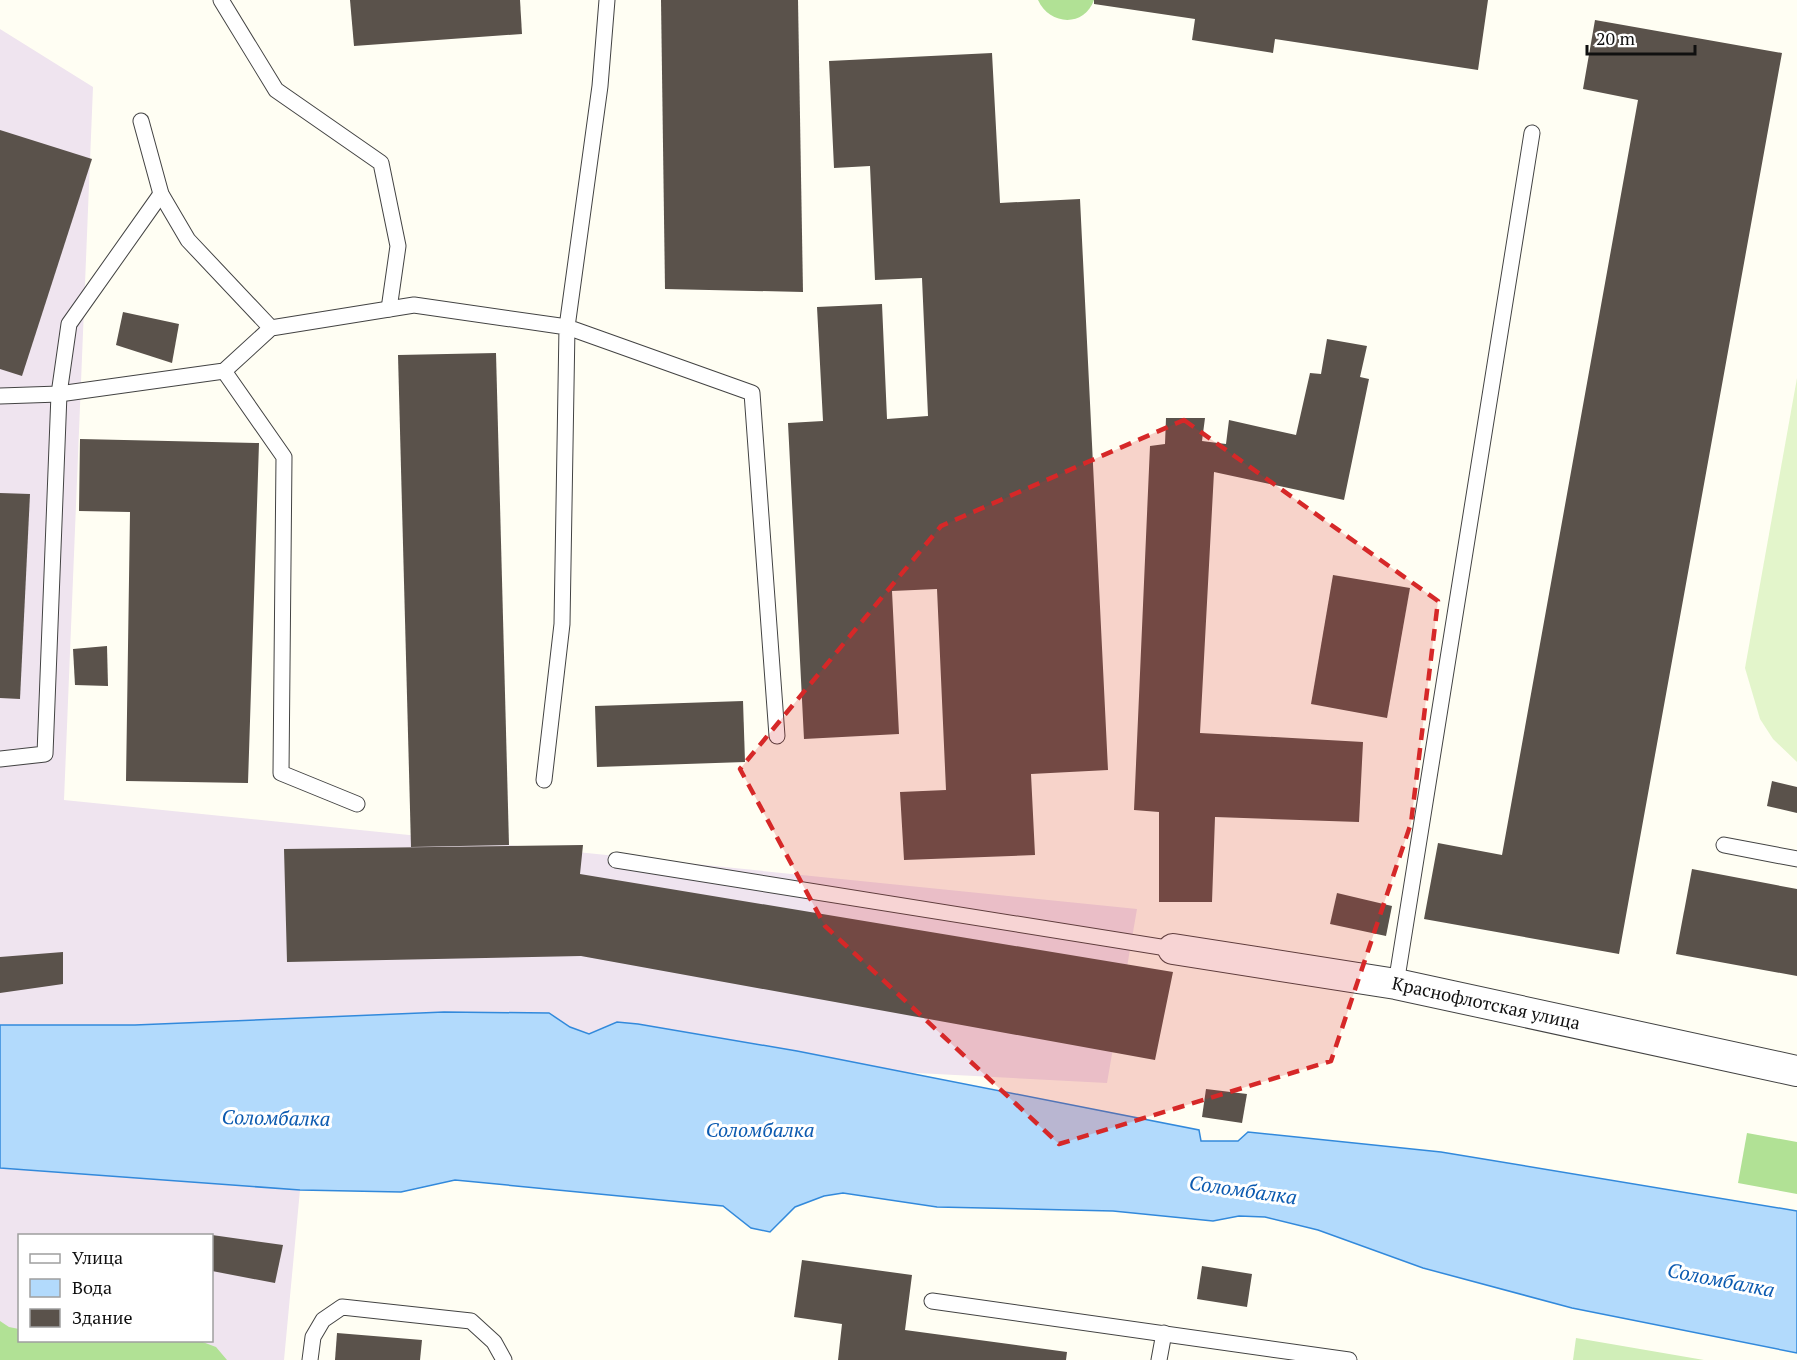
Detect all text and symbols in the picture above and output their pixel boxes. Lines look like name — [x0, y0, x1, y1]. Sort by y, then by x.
scale bar — [1587, 18, 1695, 56]
text: 20 m — [1596, 26, 1636, 50]
street label: Краснофлотская улица — [1390, 970, 1583, 1035]
water label: Соломбалка — [221, 1103, 331, 1132]
water label: Соломбалка — [706, 1116, 814, 1143]
water label: Соломбалка — [1187, 1169, 1299, 1210]
legend — [18, 1234, 213, 1342]
text: Улица — [72, 1245, 123, 1269]
water label: Соломбалка — [1665, 1256, 1777, 1303]
text: Вода — [72, 1275, 112, 1299]
text: Здание — [72, 1305, 132, 1329]

